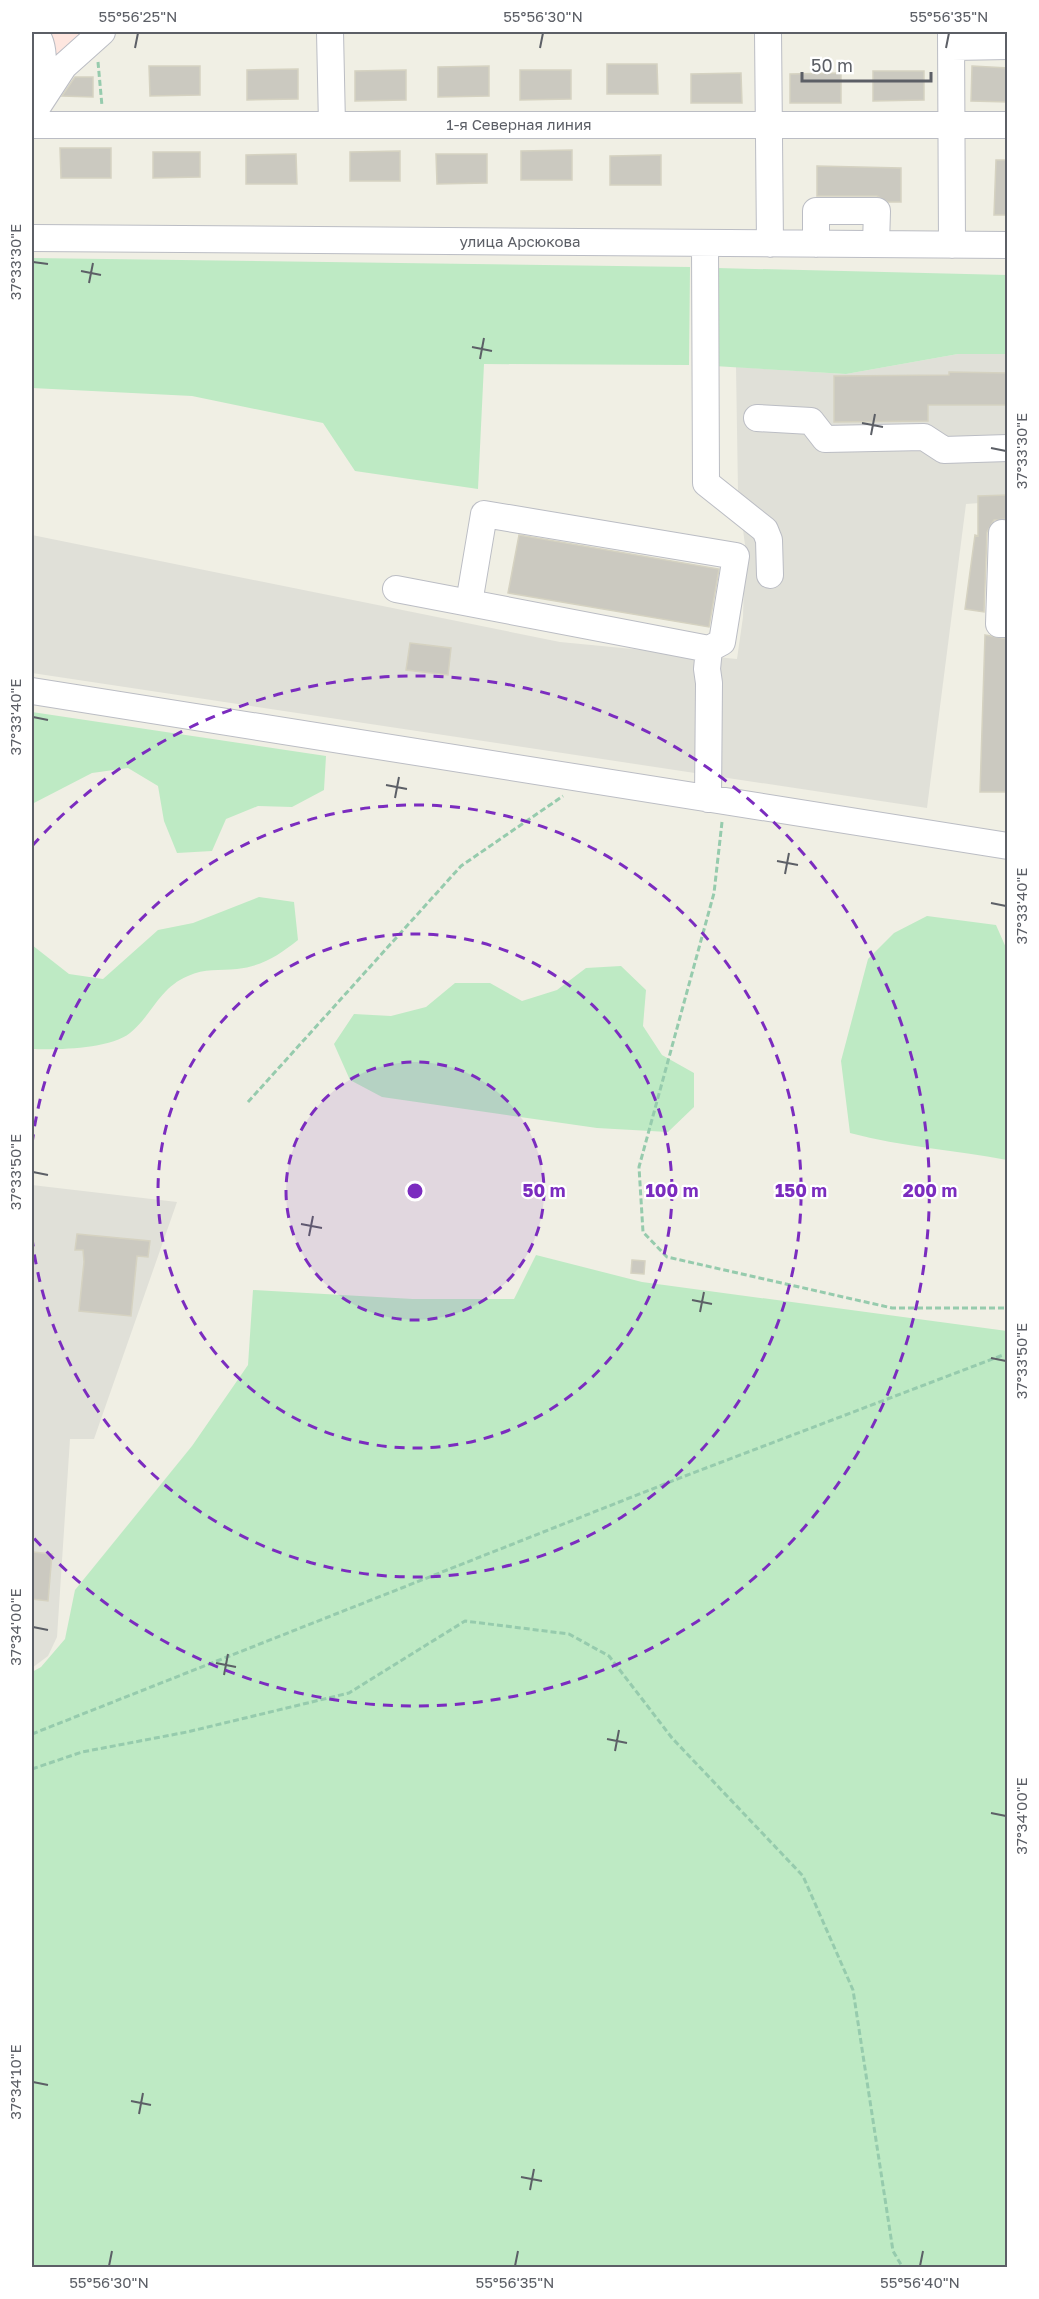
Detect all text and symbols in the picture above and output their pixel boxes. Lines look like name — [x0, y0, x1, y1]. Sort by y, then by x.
text: 55°56'25"N — [99, 7, 177, 25]
text: 55°56'30"N — [503, 7, 583, 25]
text: 55°56'35"N — [909, 7, 989, 25]
scale bar — [802, 45, 931, 83]
text: 50 m — [811, 54, 853, 76]
street label: 1-я Северная линия — [446, 115, 592, 133]
text: 37°33'30"E — [6, 224, 24, 300]
street label: улица Арсюкова — [459, 232, 581, 250]
text: 37°33'30"E — [1012, 413, 1030, 489]
text: 37°33'40"E — [6, 679, 24, 755]
text: 37°33'40"E — [1012, 868, 1030, 944]
text: 37°33'50"E — [6, 1134, 24, 1210]
text: 50 m — [523, 1179, 565, 1201]
text: 100 m — [646, 1179, 698, 1201]
text: 150 m — [775, 1179, 827, 1201]
text: 200 m — [903, 1179, 957, 1201]
centre of rings — [405, 1181, 425, 1201]
text: 37°33'50"E — [1012, 1323, 1030, 1399]
text: 37°34'00"E — [6, 1588, 24, 1666]
text: 37°34'00"E — [1012, 1777, 1030, 1855]
text: 37°34'10"E — [6, 2044, 24, 2120]
text: 55°56'30"N — [69, 2273, 149, 2291]
text: 55°56'35"N — [475, 2273, 555, 2291]
text: 55°56'40"N — [880, 2273, 960, 2291]

